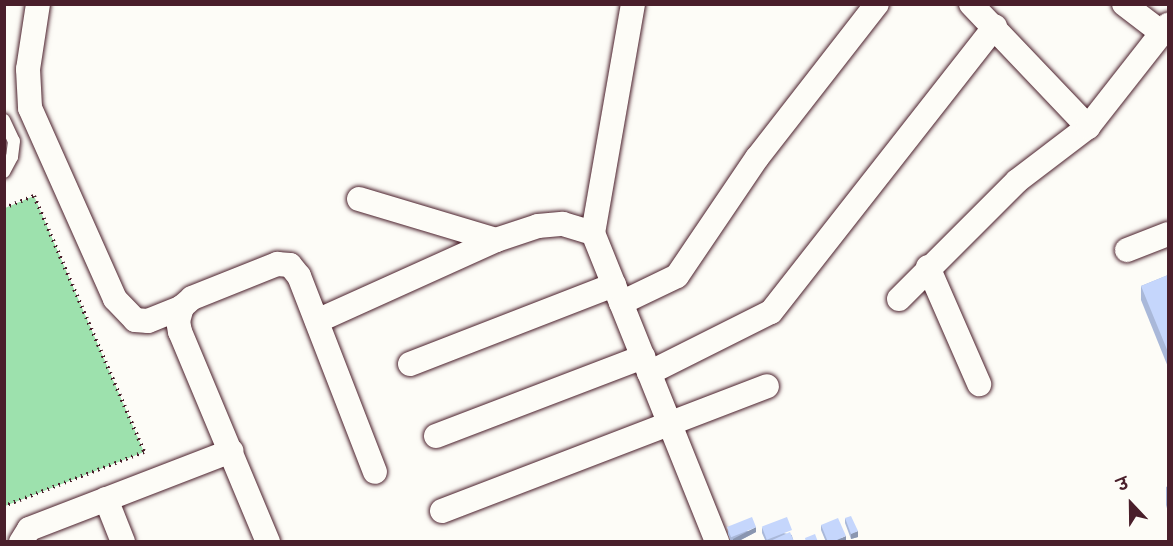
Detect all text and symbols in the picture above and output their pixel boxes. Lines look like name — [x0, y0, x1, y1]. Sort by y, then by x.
north arrow — [1101, 474, 1161, 534]
text: उ — [1116, 476, 1133, 498]

